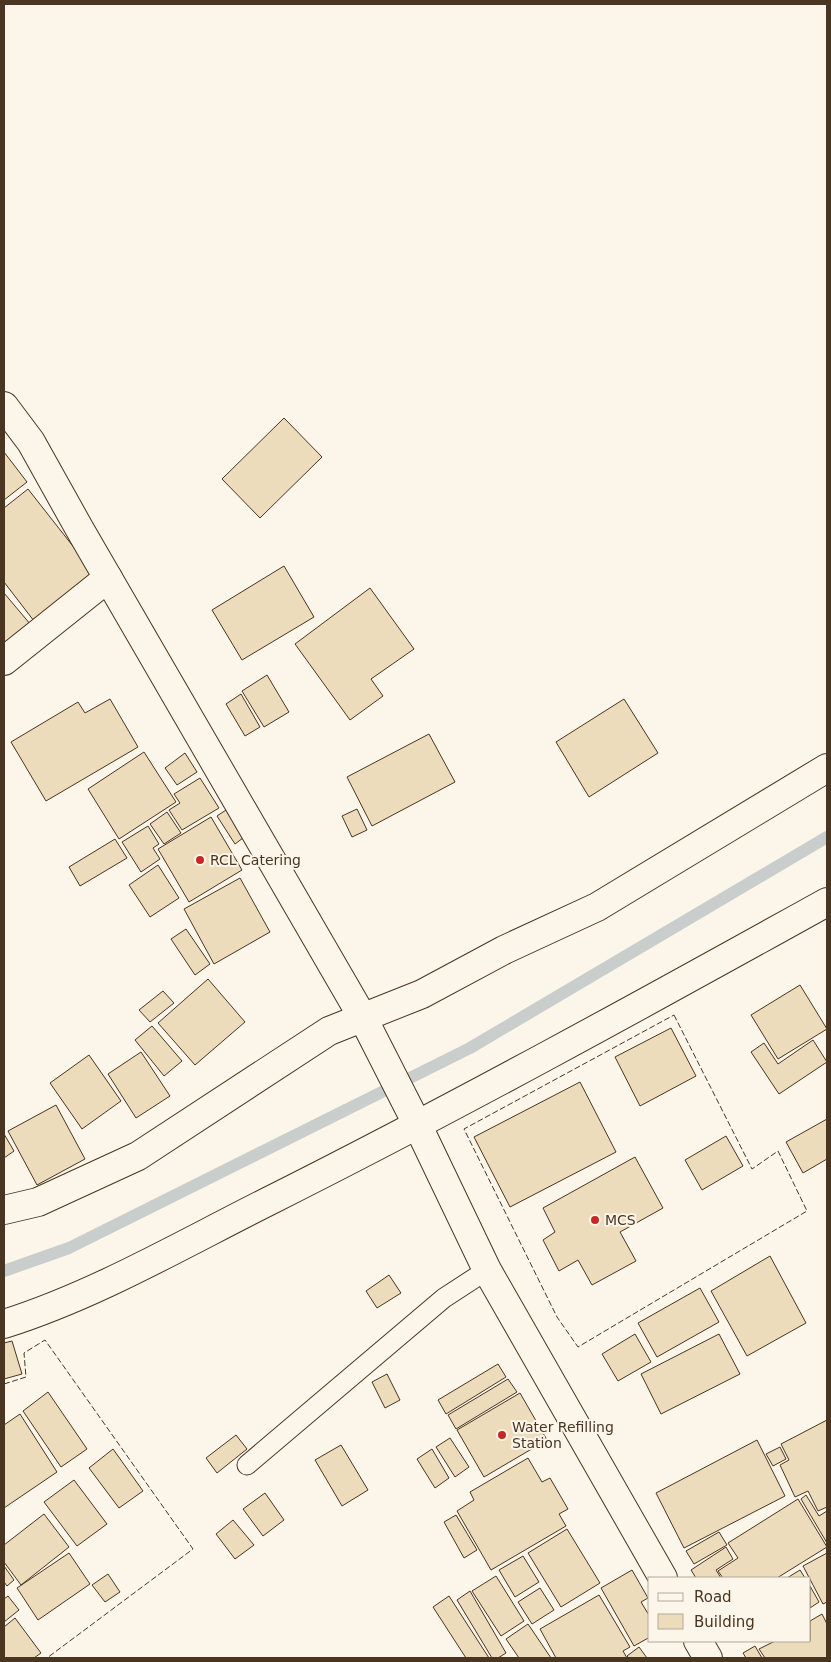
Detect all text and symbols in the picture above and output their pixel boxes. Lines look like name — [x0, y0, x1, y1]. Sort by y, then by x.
place label: RCL Catering — [210, 852, 301, 868]
marker: RCL Catering — [194, 854, 206, 866]
place label: MCS — [605, 1212, 636, 1228]
marker: MCS — [589, 1214, 601, 1226]
place label: Water Refilling Station — [512, 1419, 614, 1451]
marker: Water Refilling Station — [496, 1429, 508, 1441]
legend — [648, 1577, 811, 1642]
text: Road — [694, 1588, 732, 1606]
text: Building — [694, 1613, 755, 1631]

